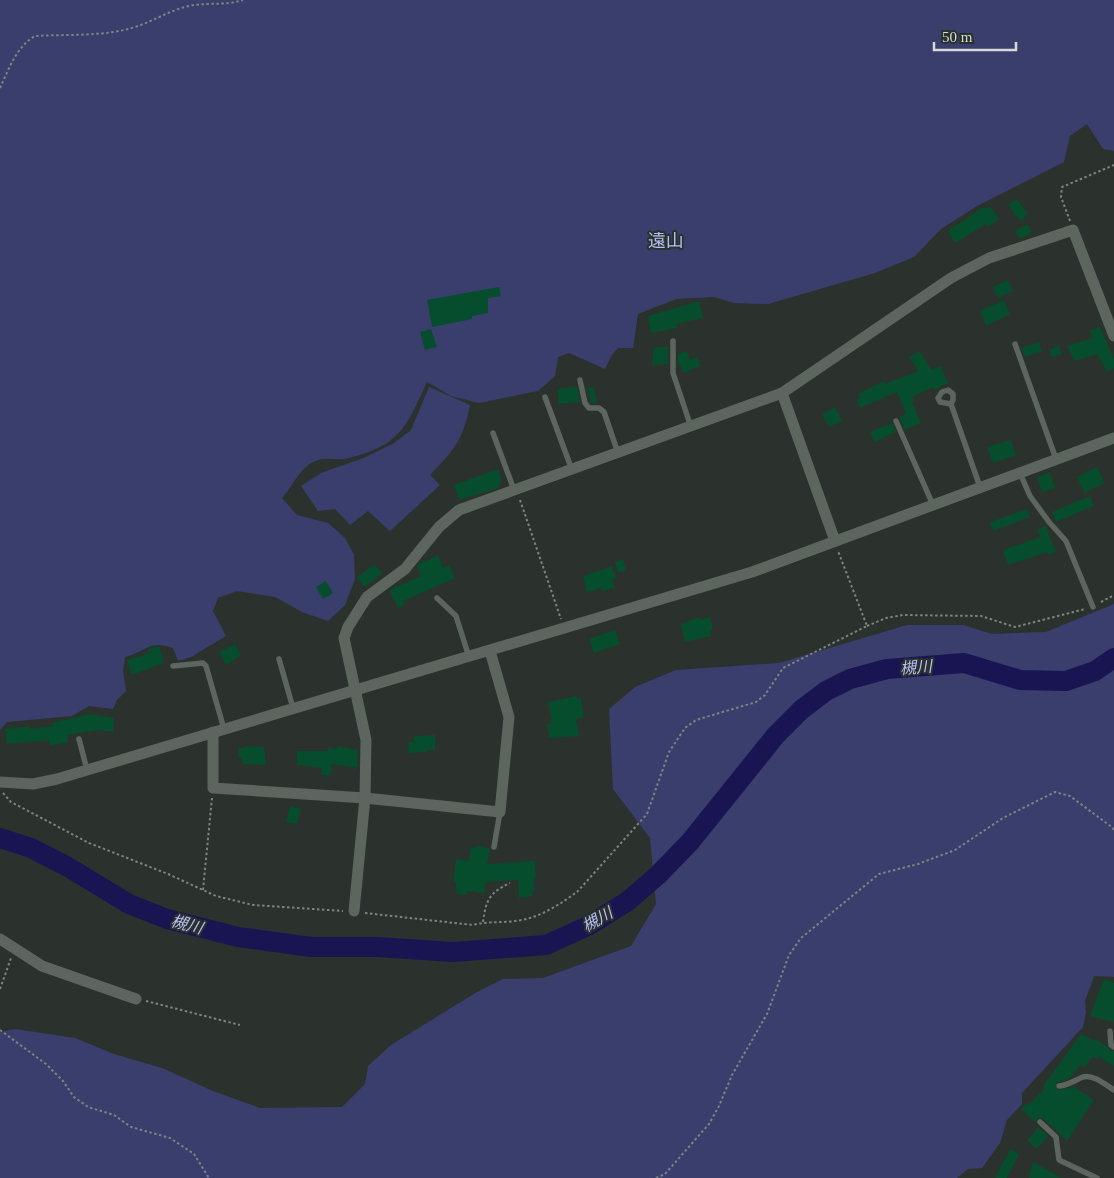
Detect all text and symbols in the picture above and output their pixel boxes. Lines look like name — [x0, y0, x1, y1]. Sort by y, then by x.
scale bar — [934, 20, 1016, 52]
text: 50 m — [942, 29, 973, 45]
district label: 遠山 — [648, 231, 684, 251]
water label: 槻川 — [899, 657, 935, 677]
water label: 槻川 — [579, 903, 617, 935]
water label: 槻川 — [169, 912, 206, 937]

